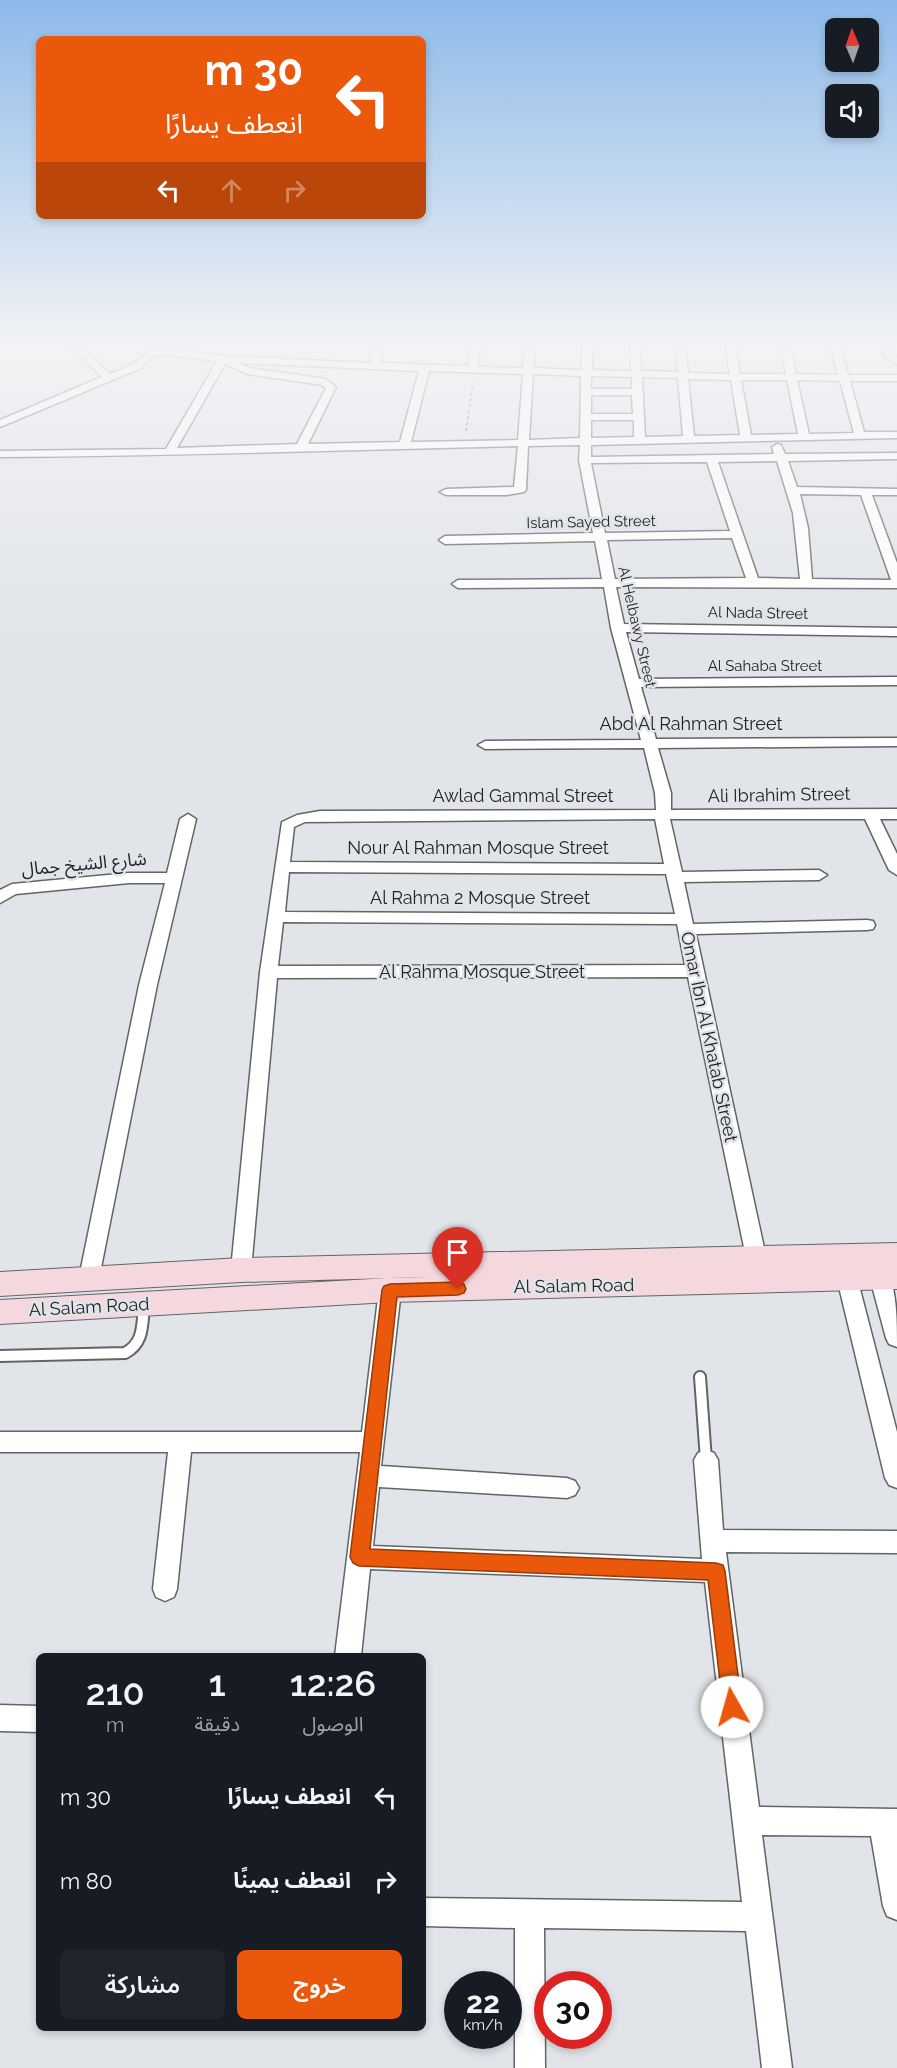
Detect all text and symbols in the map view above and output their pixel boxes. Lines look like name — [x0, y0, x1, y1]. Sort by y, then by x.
north arrow — [825, 18, 879, 72]
map controls — [825, 18, 879, 138]
text: 30 m — [205, 46, 303, 95]
icon: left — [324, 60, 402, 138]
button: sound — [825, 84, 879, 138]
text: انعطف يسارًا — [165, 108, 303, 139]
icon: left — [152, 174, 185, 207]
icon: ahead — [215, 174, 248, 207]
icon: right — [278, 174, 311, 207]
street label: Islam Sayed Street — [526, 512, 656, 532]
street label: Al Helbawy Street — [614, 565, 660, 689]
street label: Al Nada Street — [708, 603, 808, 623]
street label: Al Sahaba Street — [708, 657, 822, 675]
street label: Abd Al Rahman Street — [600, 713, 782, 734]
street label: Ali Ibrahim Street — [707, 783, 851, 806]
street label: Awlad Gammal Street — [432, 785, 614, 806]
street label: Nour Al Rahman Mosque Street — [347, 837, 609, 858]
street label: شارع الشيخ جمال — [20, 848, 148, 883]
street label: Al Rahma 2 Mosque Street — [370, 887, 590, 908]
street label: Omar Ibn Al Khatab Street — [677, 930, 742, 1144]
street label: Al Rahma Mosque Street — [379, 961, 585, 982]
pin — [432, 1227, 483, 1289]
icon: arrive — [441, 1236, 474, 1269]
street label: Al Salam Road — [513, 1274, 635, 1297]
street label: Al Salam Road — [28, 1293, 150, 1320]
text: 1 — [209, 1662, 226, 1704]
text: 12:26 — [290, 1662, 376, 1704]
text: 210 — [86, 1671, 145, 1713]
position arrow — [700, 1675, 764, 1739]
text: دقيقة — [194, 1712, 240, 1736]
text: الوصول — [303, 1712, 363, 1736]
text: m — [106, 1713, 124, 1737]
icon: left — [369, 1781, 402, 1814]
text: انعطف يسارًا — [228, 1783, 351, 1809]
text: 30 m — [60, 1784, 111, 1810]
icon: right — [369, 1865, 402, 1898]
text: انعطف يمينًا — [233, 1867, 351, 1893]
text: 80 m — [60, 1868, 112, 1894]
button: مشاركة — [60, 1950, 225, 2019]
button: خروج — [237, 1950, 402, 2019]
speed limit sign: 30 — [534, 1971, 612, 2049]
text: 22 — [466, 1985, 500, 2020]
text: km/h — [463, 2016, 503, 2034]

